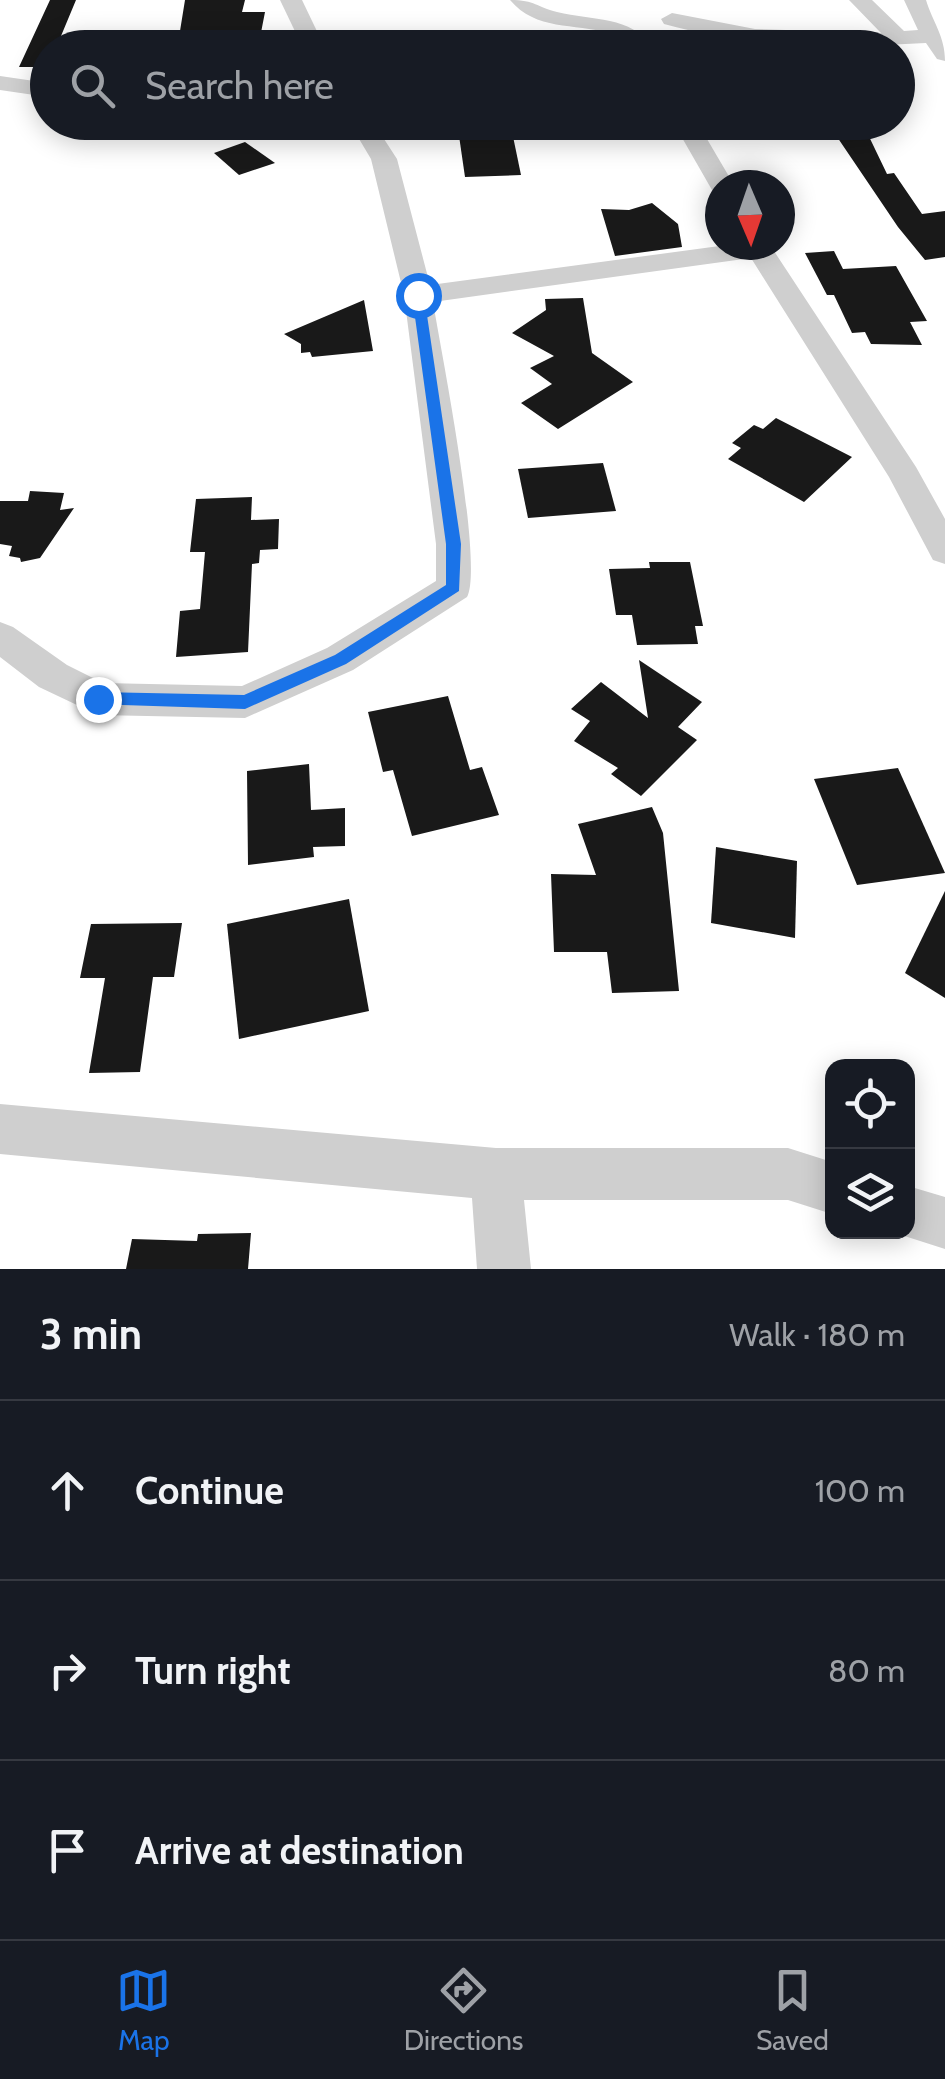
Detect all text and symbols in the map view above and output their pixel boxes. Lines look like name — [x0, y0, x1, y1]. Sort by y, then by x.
search box — [30, 30, 915, 140]
icon: search — [65, 58, 120, 113]
text: Search here — [145, 62, 334, 109]
north arrow — [705, 170, 795, 260]
route start — [396, 273, 442, 319]
route end — [76, 677, 122, 723]
map controls — [825, 1059, 915, 1239]
button: locate — [825, 1059, 915, 1149]
button: layers — [825, 1149, 915, 1239]
text: 3 min — [40, 1308, 142, 1360]
text: Walk · 180 m — [729, 1315, 905, 1354]
icon: ahead — [40, 1463, 95, 1518]
text: Continue — [135, 1467, 284, 1514]
text: 100 m — [815, 1471, 905, 1510]
icon: right — [40, 1643, 95, 1698]
text: Turn right — [135, 1647, 291, 1694]
text: 80 m — [828, 1651, 905, 1690]
icon: arrive — [40, 1823, 95, 1878]
text: Arrive at destination — [135, 1827, 464, 1874]
tab: Map — [116, 1963, 171, 2057]
tab: Directions — [404, 1963, 523, 2057]
tab: Saved — [756, 1963, 829, 2057]

